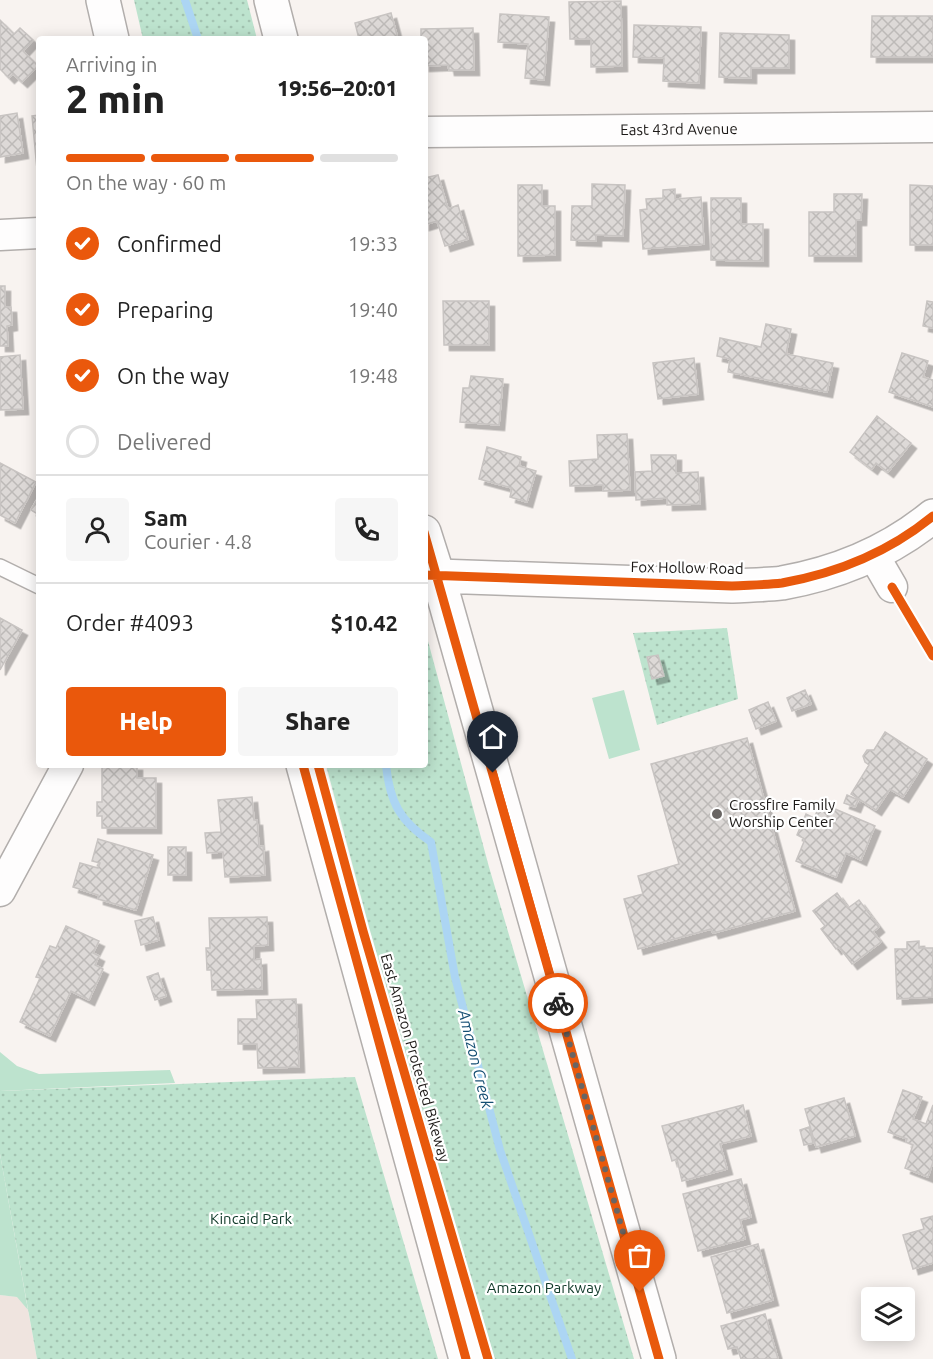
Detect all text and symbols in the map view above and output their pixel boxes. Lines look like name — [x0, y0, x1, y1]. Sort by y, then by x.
text: Arriving in — [66, 53, 157, 76]
text: 19:56–20:01 — [277, 75, 398, 100]
text: 2 min — [66, 77, 165, 120]
street label: East 43rd Avenue — [620, 120, 738, 138]
text: On the way · 60 m — [66, 171, 226, 194]
icon: check — [66, 227, 99, 260]
text: Confirmed — [117, 231, 222, 256]
text: 19:33 — [348, 232, 398, 255]
icon: check — [66, 293, 99, 326]
text: Preparing — [117, 297, 214, 322]
text: 19:40 — [348, 298, 398, 321]
icon: check — [66, 359, 99, 392]
text: On the way — [117, 363, 229, 388]
text: 19:48 — [348, 364, 398, 387]
text: Delivered — [117, 429, 212, 454]
button: person — [66, 498, 129, 561]
button: phone — [335, 498, 398, 561]
text: Sam — [144, 505, 188, 530]
text: Courier · 4.8 — [144, 530, 252, 553]
street label: Fox Hollow Road — [630, 558, 744, 577]
text: Order #4093 — [66, 610, 194, 635]
text: $10.42 — [331, 610, 398, 635]
button: Help — [66, 687, 226, 756]
button: Share — [238, 687, 398, 756]
pin — [467, 711, 518, 773]
icon: home — [476, 720, 509, 753]
place label: Crossfire Family Worship Center — [729, 796, 835, 830]
marker: Crossfire Family Worship Center — [710, 807, 724, 821]
street label: East Amazon Protected Bikeway — [378, 952, 453, 1164]
courier — [528, 973, 588, 1033]
icon: bike — [542, 987, 575, 1020]
water label: Amazon Creek — [455, 1007, 497, 1111]
park label: Kincaid Park — [210, 1210, 292, 1227]
pin — [614, 1230, 665, 1292]
icon: bag — [623, 1239, 656, 1272]
park label: Amazon Parkway — [487, 1279, 601, 1296]
map controls — [861, 1287, 915, 1341]
button: layers — [861, 1287, 915, 1341]

